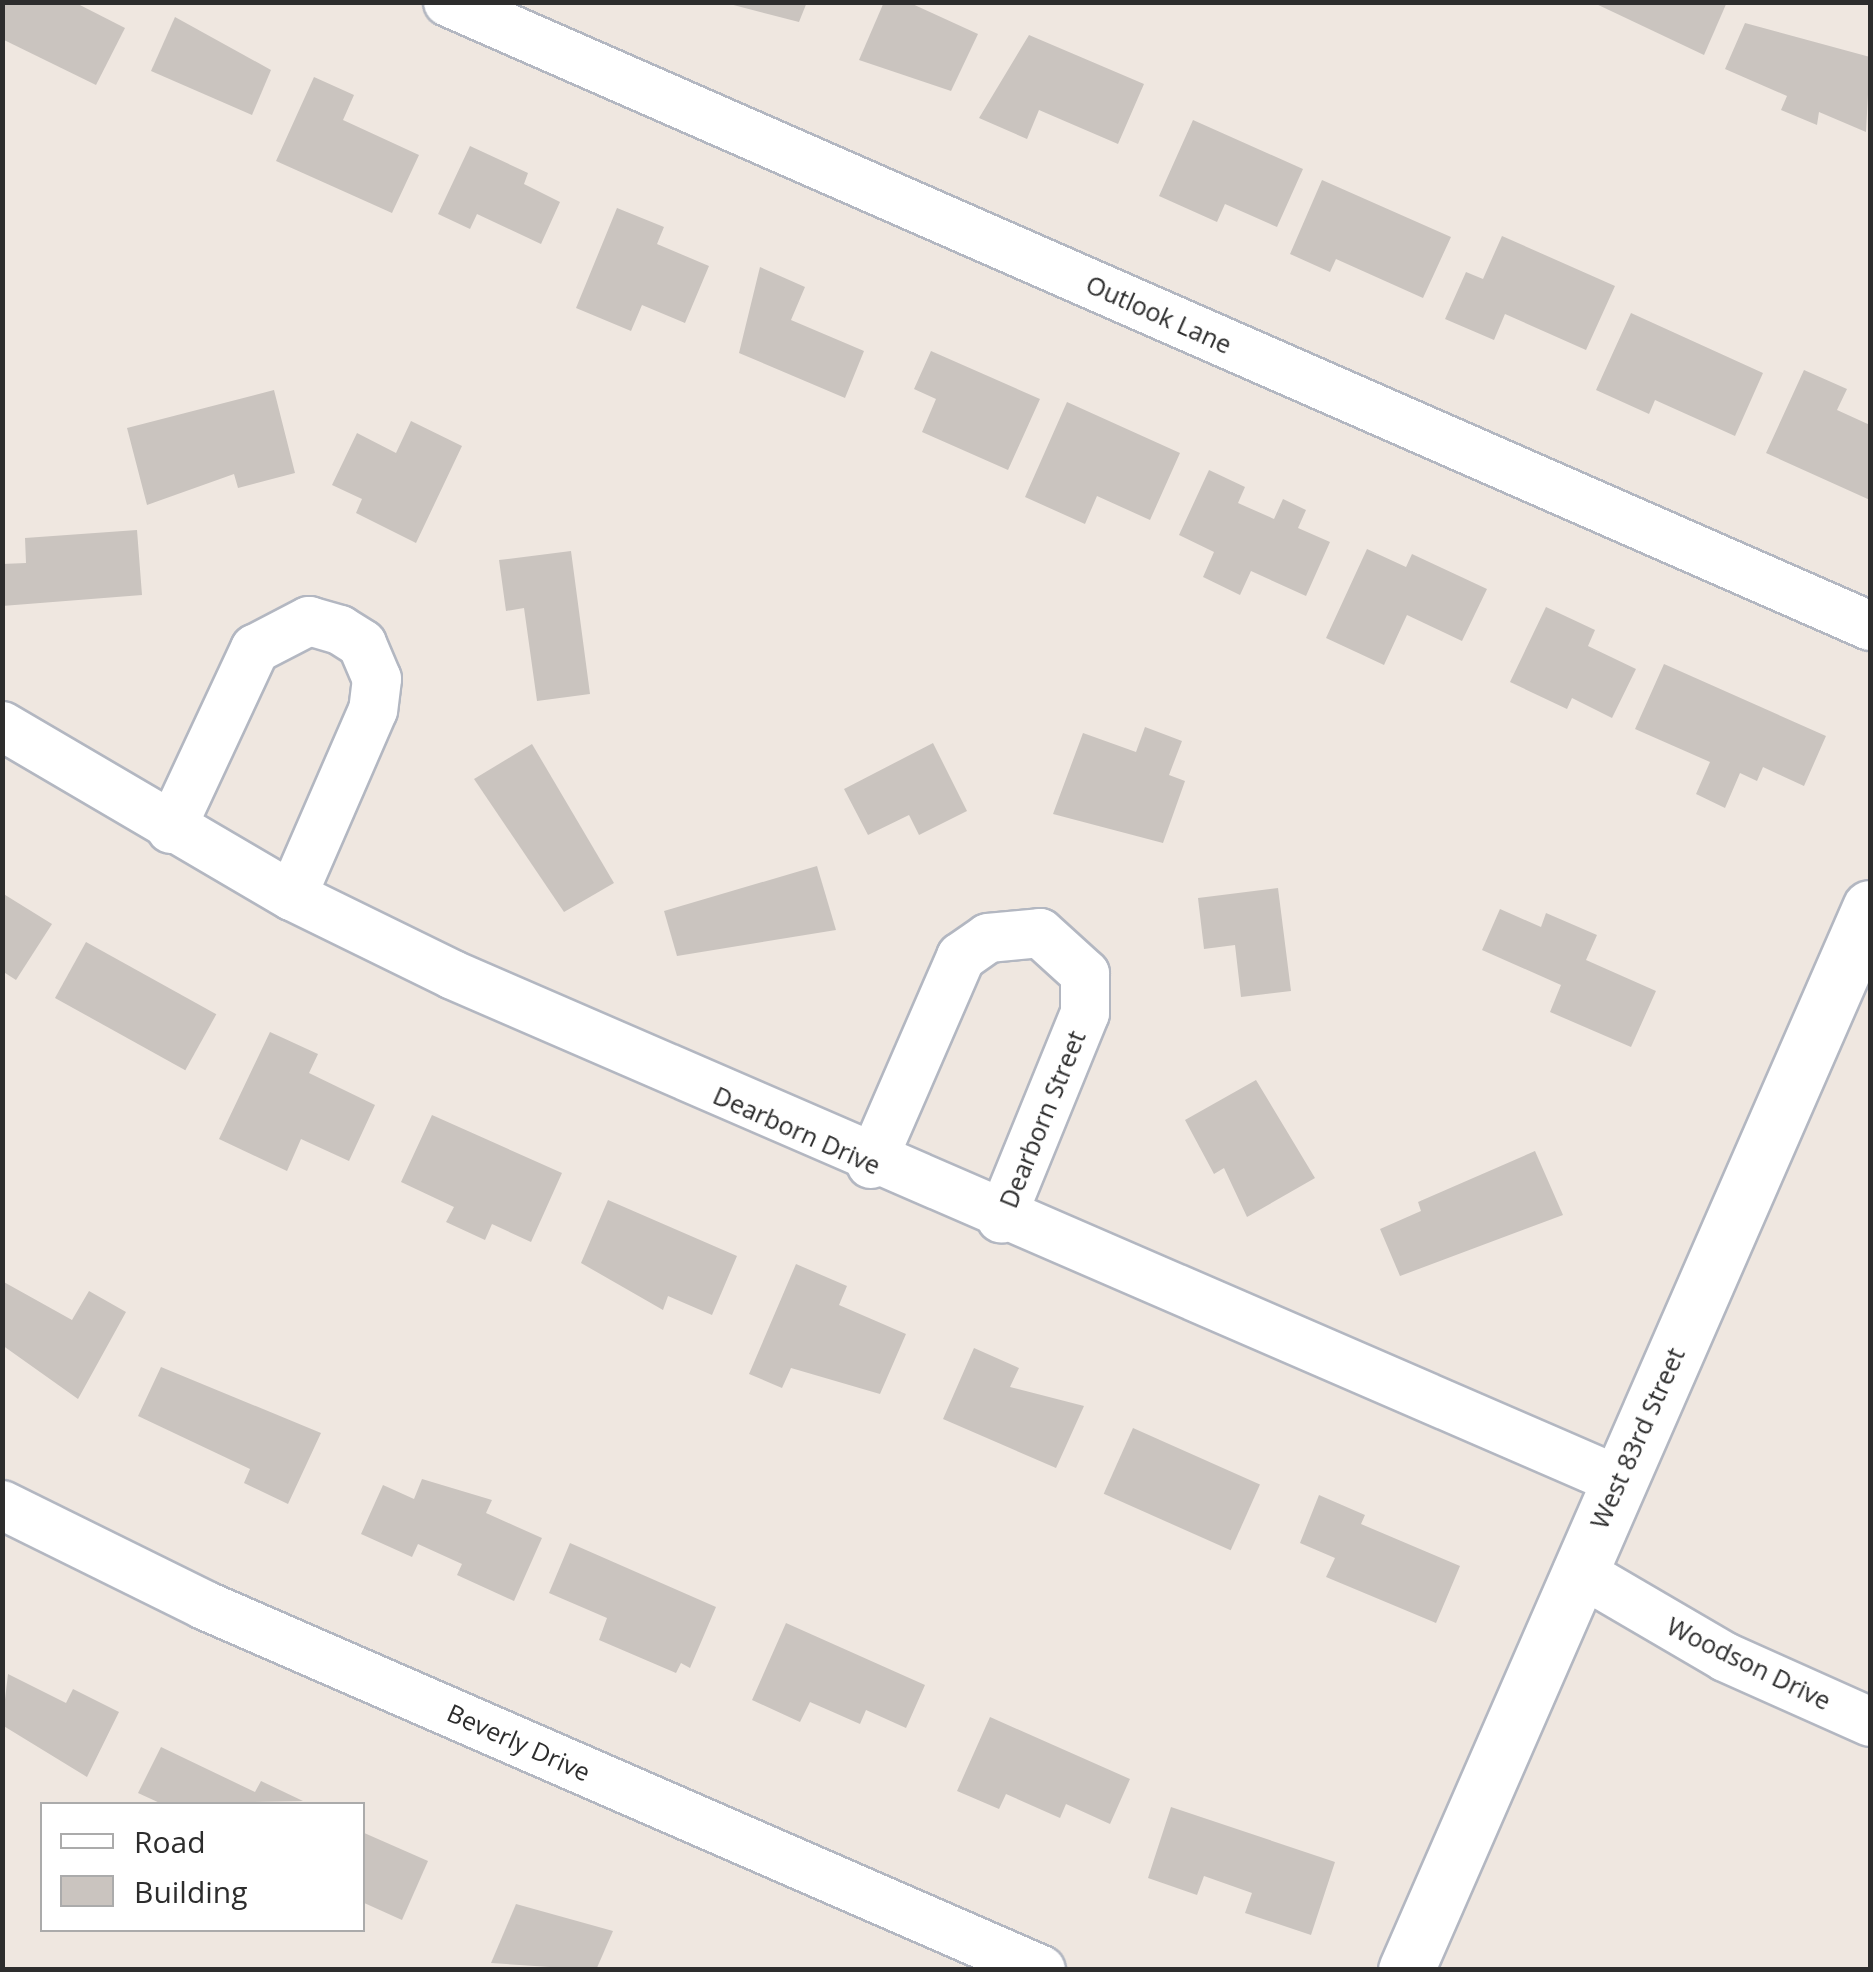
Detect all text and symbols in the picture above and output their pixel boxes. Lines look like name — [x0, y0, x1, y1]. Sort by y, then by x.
street label: Outlook Lane — [1082, 269, 1236, 359]
street label: Dearborn Street — [993, 1026, 1091, 1212]
street label: Dearborn Drive — [709, 1080, 885, 1180]
street label: West 83rd Street — [1584, 1343, 1690, 1533]
street label: Woodson Drive — [1662, 1610, 1836, 1716]
street label: Beverly Drive — [443, 1697, 595, 1787]
legend — [40, 1802, 365, 1932]
text: Road — [134, 1821, 206, 1862]
text: Building — [134, 1871, 248, 1912]

